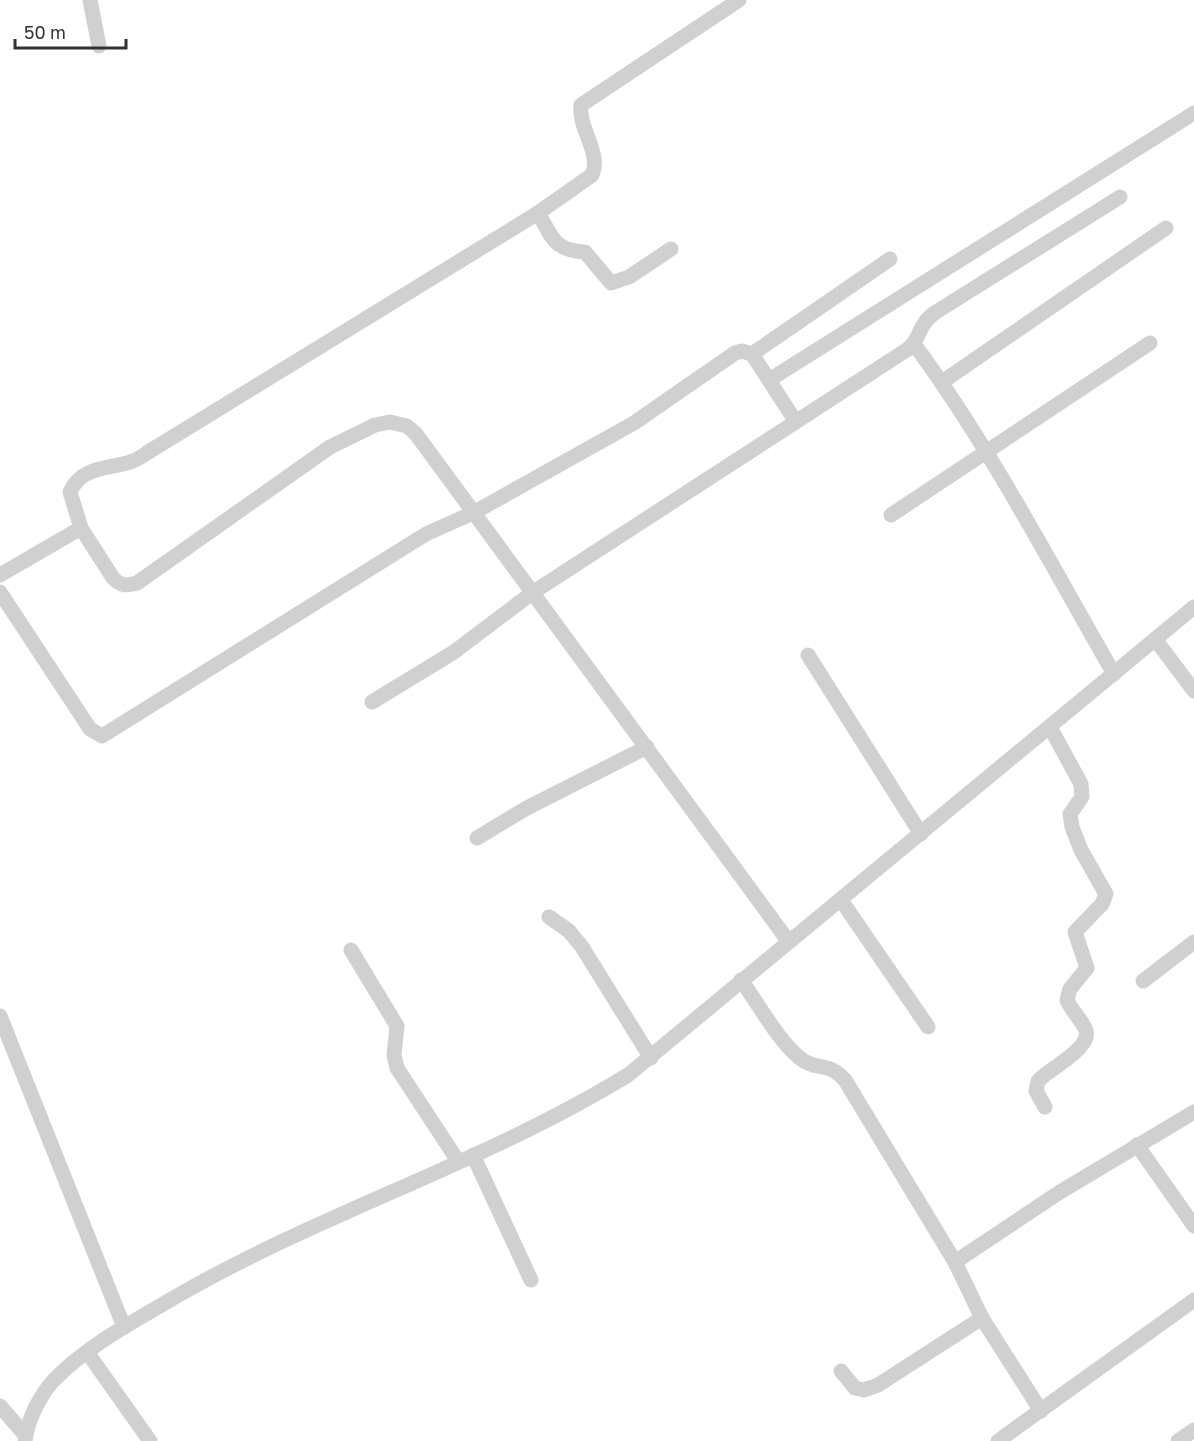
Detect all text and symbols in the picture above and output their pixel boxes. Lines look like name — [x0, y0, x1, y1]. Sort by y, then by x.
scale bar — [15, 12, 126, 50]
text: 50 m — [24, 21, 66, 43]

